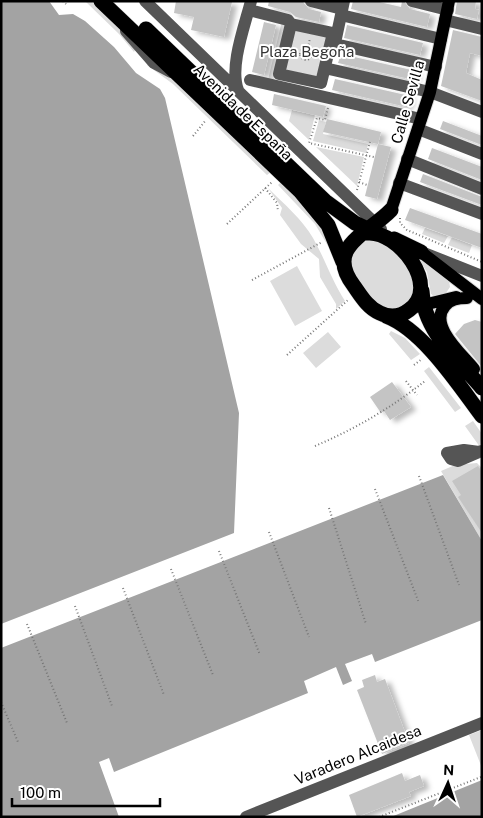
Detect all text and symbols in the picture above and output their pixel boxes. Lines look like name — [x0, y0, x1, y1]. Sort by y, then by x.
park label: Plaza Begoña — [260, 43, 354, 60]
street label: Calle Sevilla — [388, 58, 428, 146]
street label: Avenida de España — [191, 60, 296, 163]
street label: Varadero Alcaidesa — [292, 721, 424, 788]
north arrow — [423, 758, 473, 808]
text: N — [443, 762, 455, 778]
scale bar — [12, 776, 160, 808]
text: 100 m — [20, 784, 61, 801]

